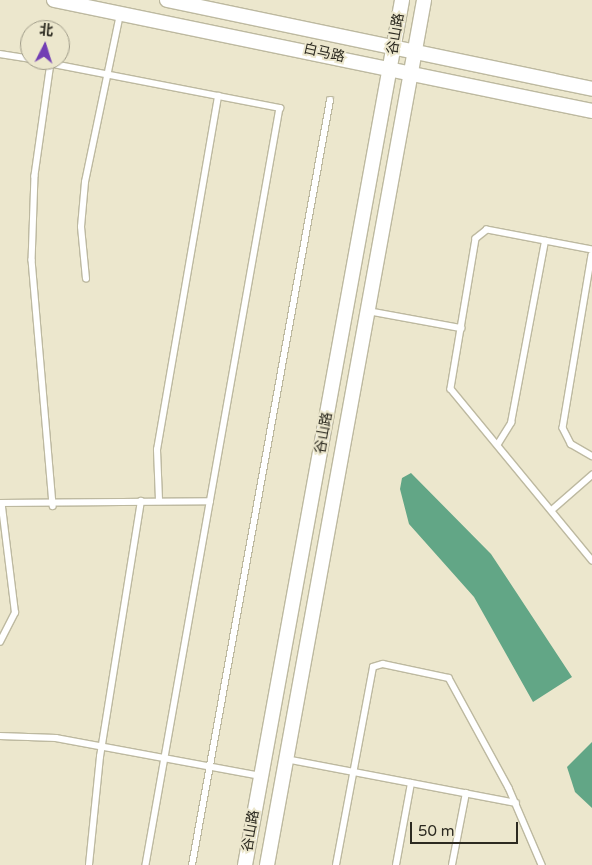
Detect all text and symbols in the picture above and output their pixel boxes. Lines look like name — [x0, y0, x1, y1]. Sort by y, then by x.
street label: 谷山路 — [384, 12, 408, 56]
north arrow — [20, 20, 70, 70]
text: 北 — [39, 21, 54, 40]
street label: 白马路 — [302, 40, 346, 66]
street label: 谷山路 — [312, 411, 336, 455]
street label: 谷山路 — [239, 809, 263, 853]
scale bar — [412, 812, 520, 844]
text: 50 m — [418, 822, 455, 840]

